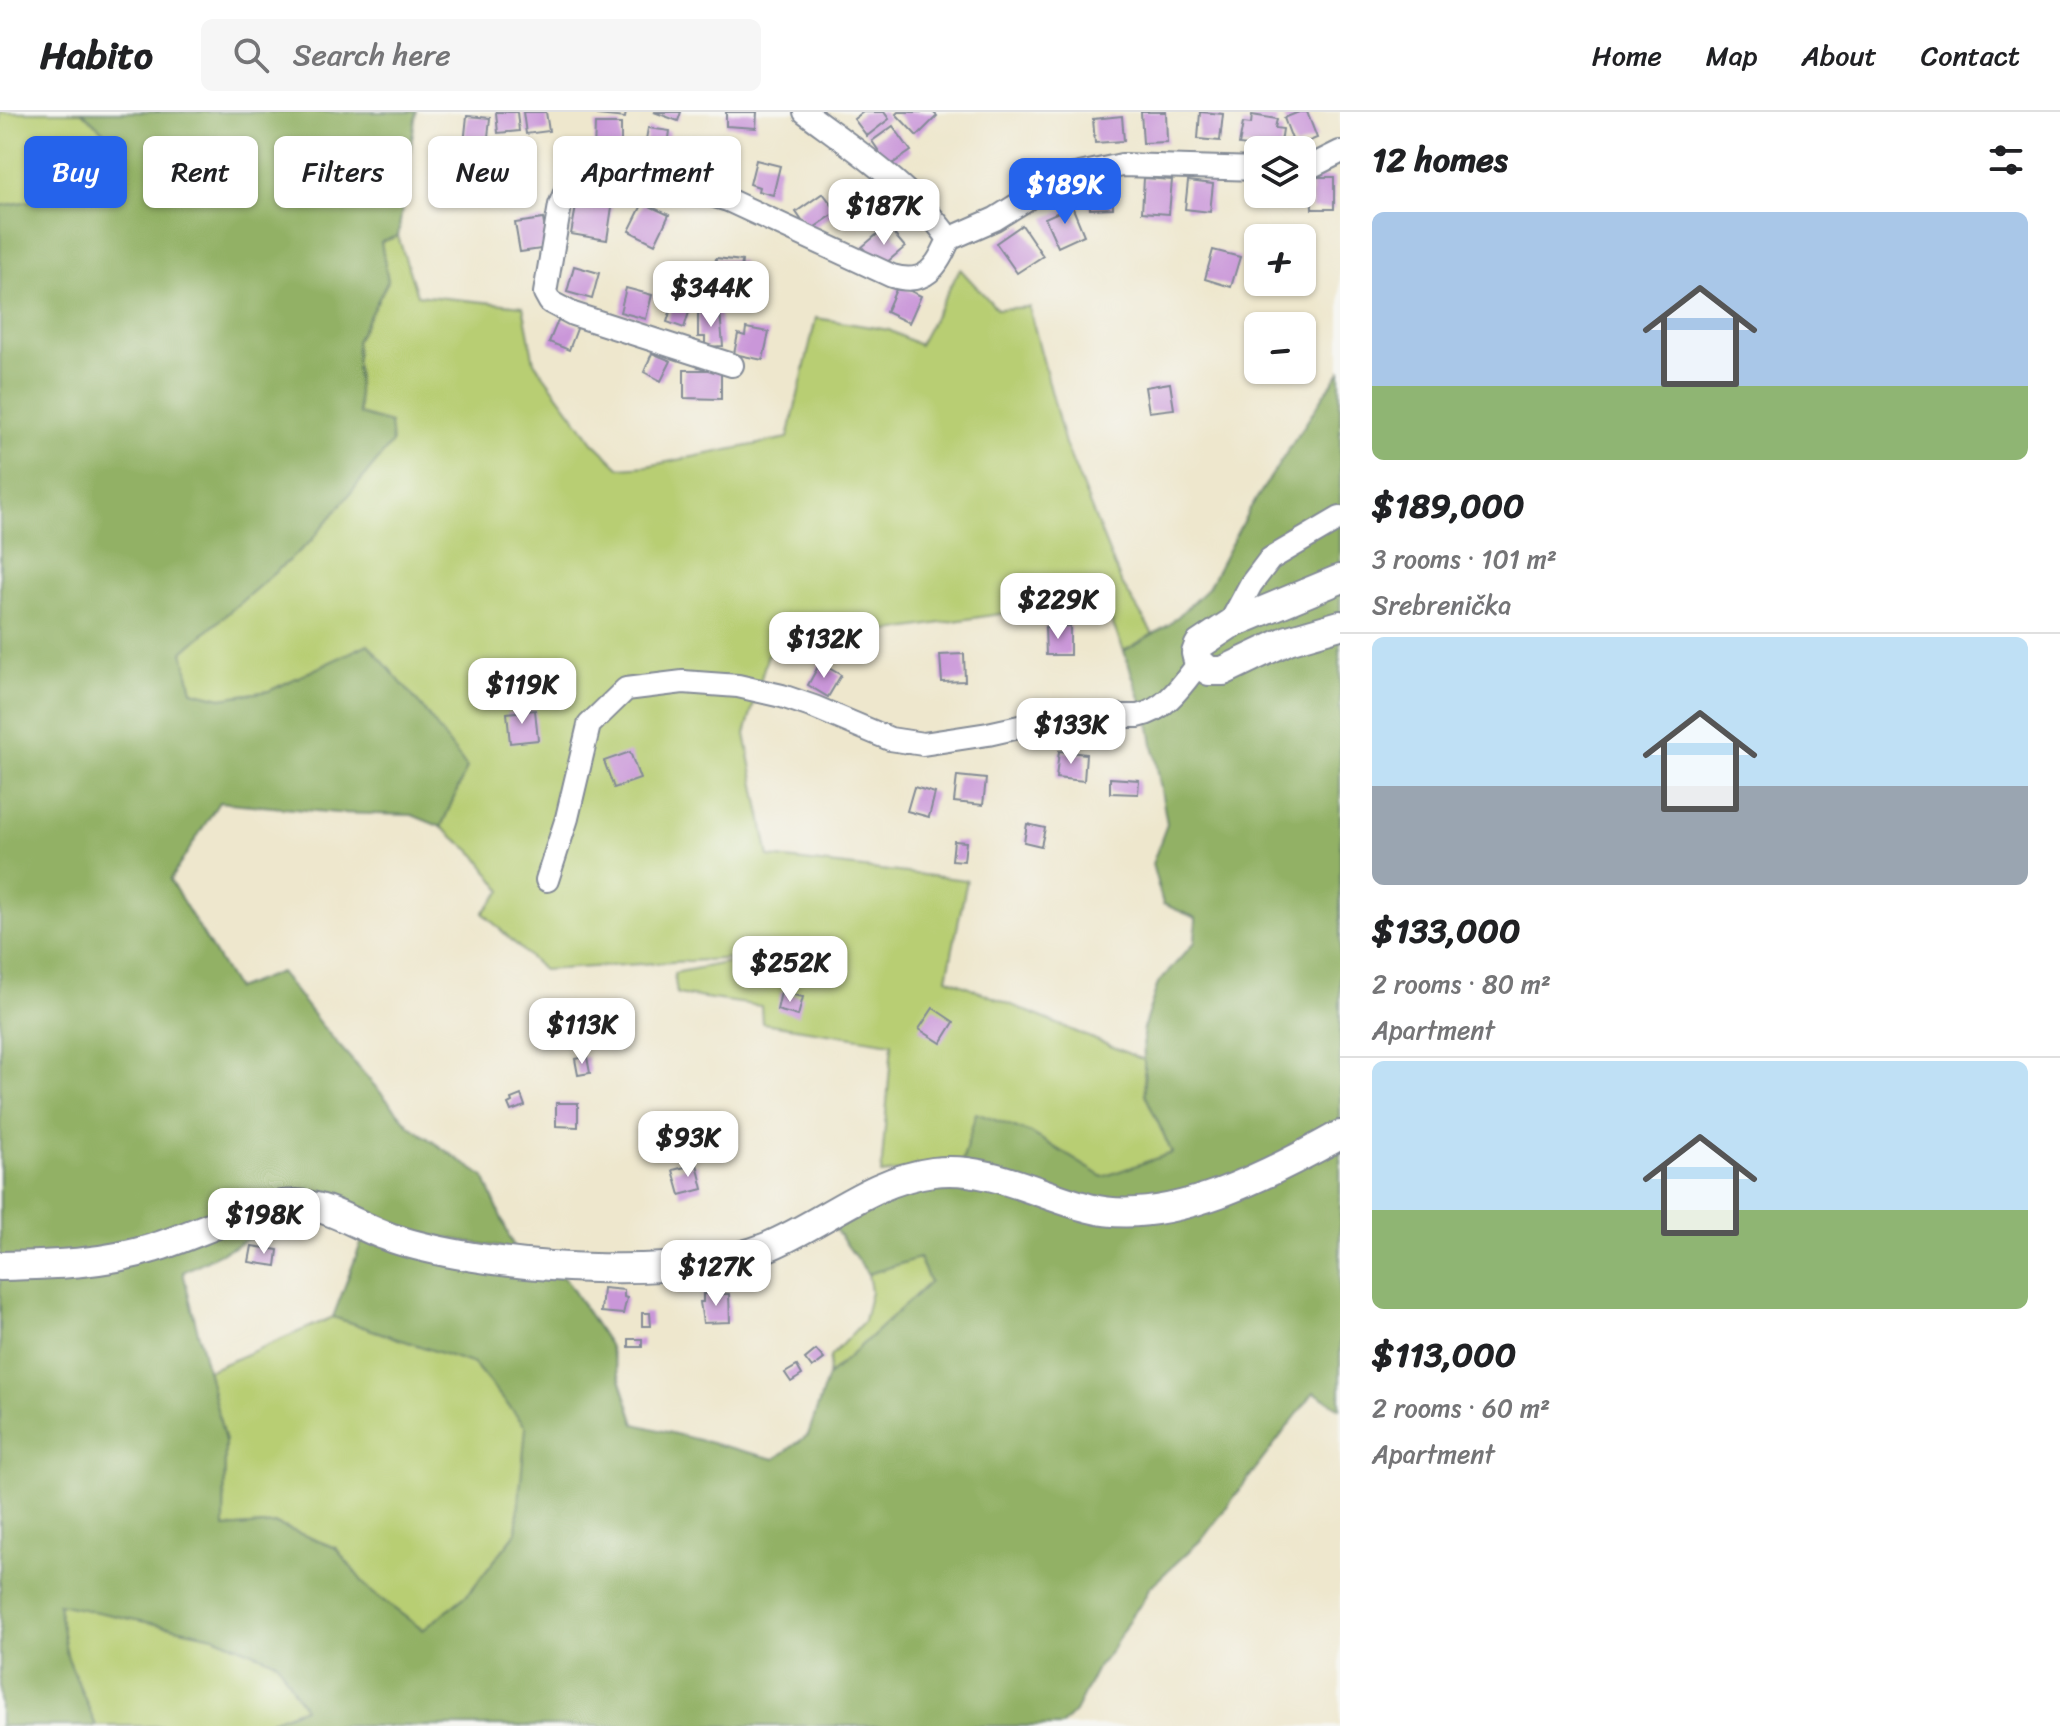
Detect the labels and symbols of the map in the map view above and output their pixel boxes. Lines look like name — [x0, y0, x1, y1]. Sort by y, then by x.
pin: $189K — [1009, 158, 1121, 226]
pin: $187K — [828, 179, 940, 247]
pin: $344K — [655, 261, 767, 329]
pin: $229K — [1002, 573, 1114, 641]
pin: $132K — [768, 612, 880, 680]
pin: $119K — [466, 658, 578, 726]
pin: $133K — [1015, 698, 1127, 766]
pin: $252K — [734, 936, 846, 1004]
pin: $113K — [526, 998, 638, 1066]
pin: $93K — [641, 1111, 735, 1179]
pin: $198K — [208, 1188, 320, 1256]
pin: $127K — [660, 1240, 772, 1308]

